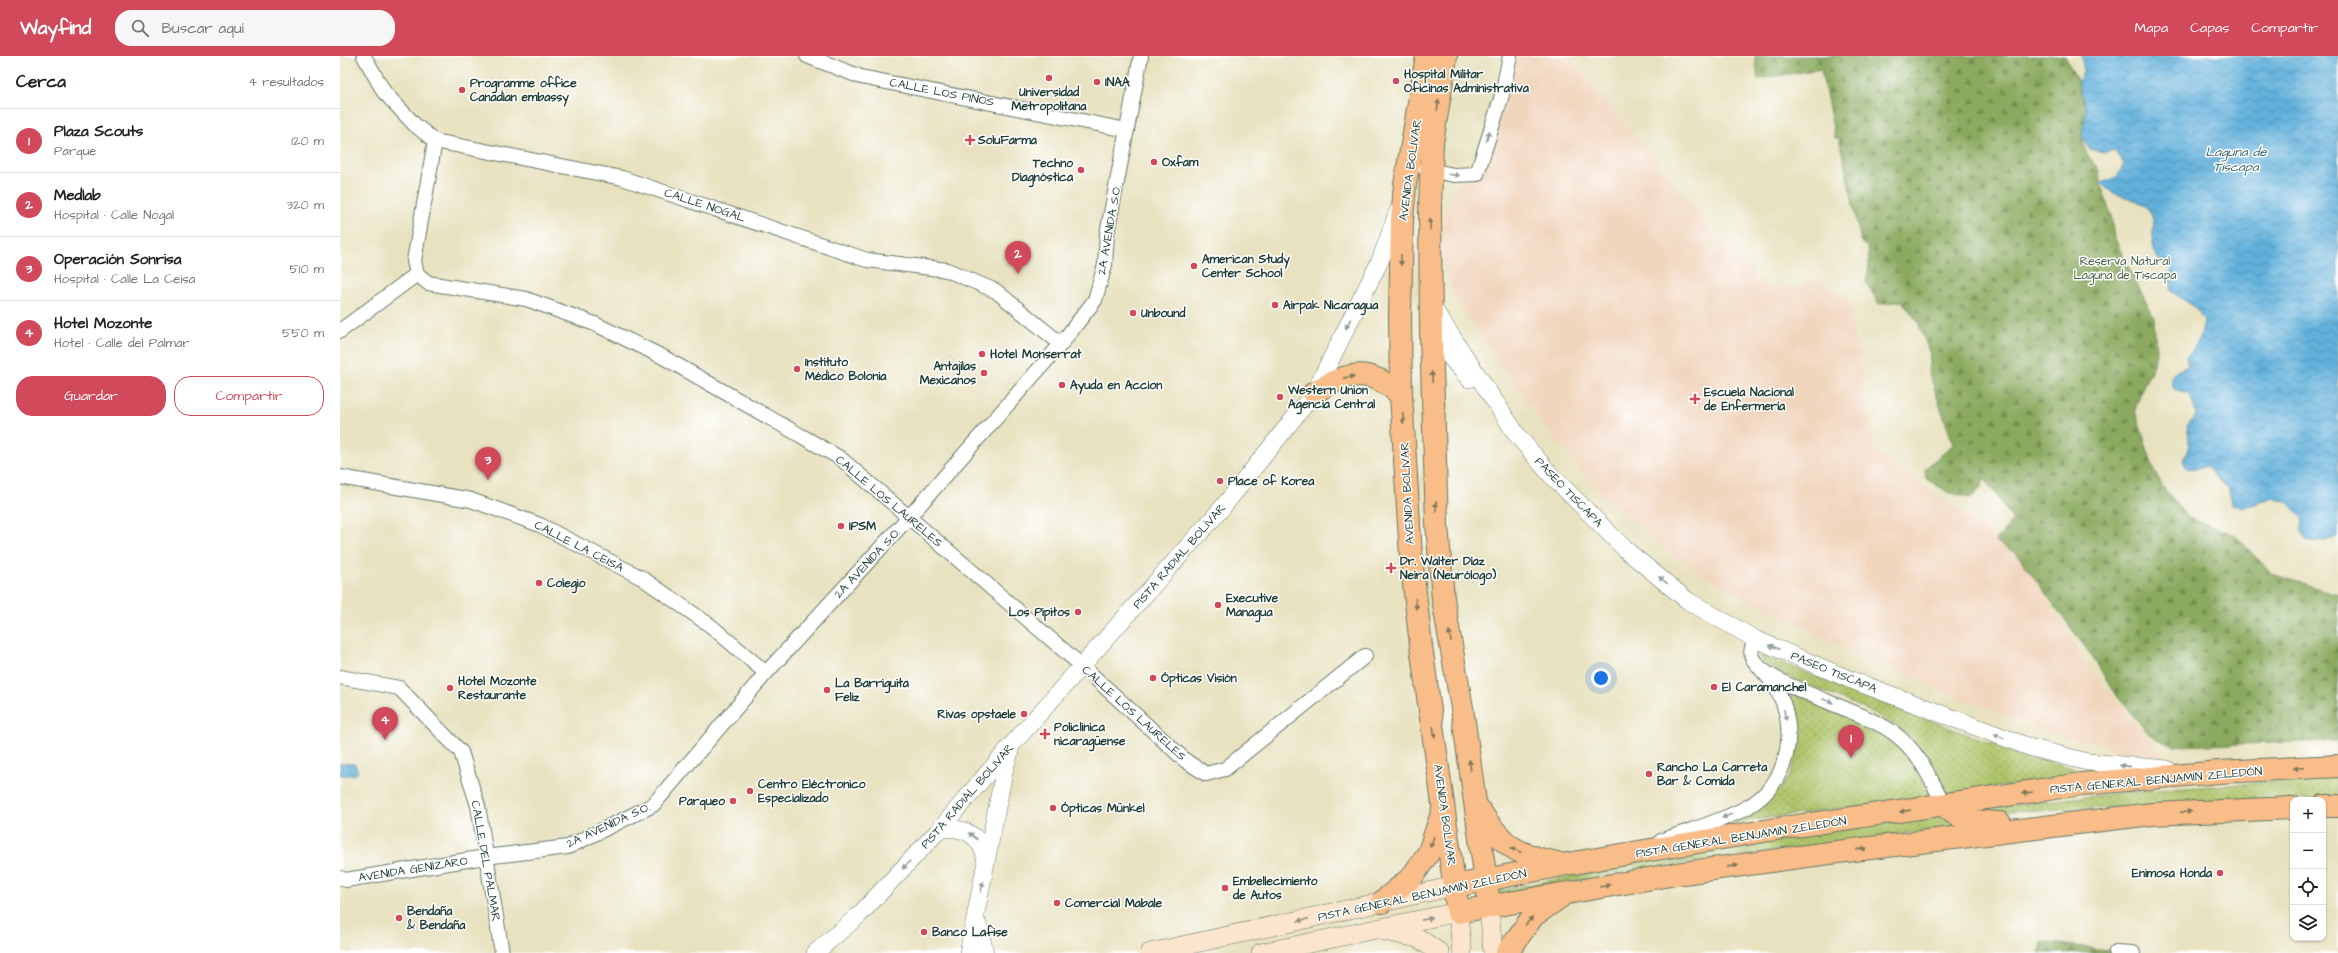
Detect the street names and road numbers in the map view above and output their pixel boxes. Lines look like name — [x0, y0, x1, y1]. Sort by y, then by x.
street label: CALLE LOS PINOS — [888, 74, 996, 111]
street label: AVENIDA BOLÍVAR — [1395, 118, 1426, 222]
street label: CALLE NOGAL — [662, 184, 748, 227]
street label: 2A AVENIDA S.O. — [1093, 184, 1126, 276]
street label: AVENIDA BOLÍVAR — [1396, 441, 1419, 545]
street label: CALLE LOS LAURELES — [831, 451, 946, 551]
street label: PASEO TISCAPA — [1531, 454, 1607, 531]
street label: PISTA RADIAL BOLÍVAR — [1129, 500, 1230, 613]
street label: CALLE LA CEISA — [531, 517, 627, 576]
street label: 2A AVENIDA S.O. — [830, 524, 905, 602]
street label: PASEO TISCAPA — [1788, 647, 1880, 698]
street label: CALLE LOS LAURELES — [1078, 662, 1190, 765]
street label: PISTA RADIAL BOLIVAR — [917, 740, 1018, 853]
street label: AVENIDA BOLÍVAR — [1429, 763, 1460, 867]
street label: PISTA GENERAL BENJAMÍN ZELEDÓN — [2049, 763, 2263, 798]
street label: CALLE DEL PALMAR — [466, 799, 505, 923]
street label: 2A AVENIDA S.O. — [564, 799, 653, 852]
street label: PISTA GENERAL BENJAMÍN ZELEDÓN — [1635, 812, 1848, 863]
street label: AVENIDA GENÍZARO — [357, 852, 469, 887]
street label: PISTA GENERAL BENJAMÍN ZELEDÓN — [1316, 865, 1529, 926]

